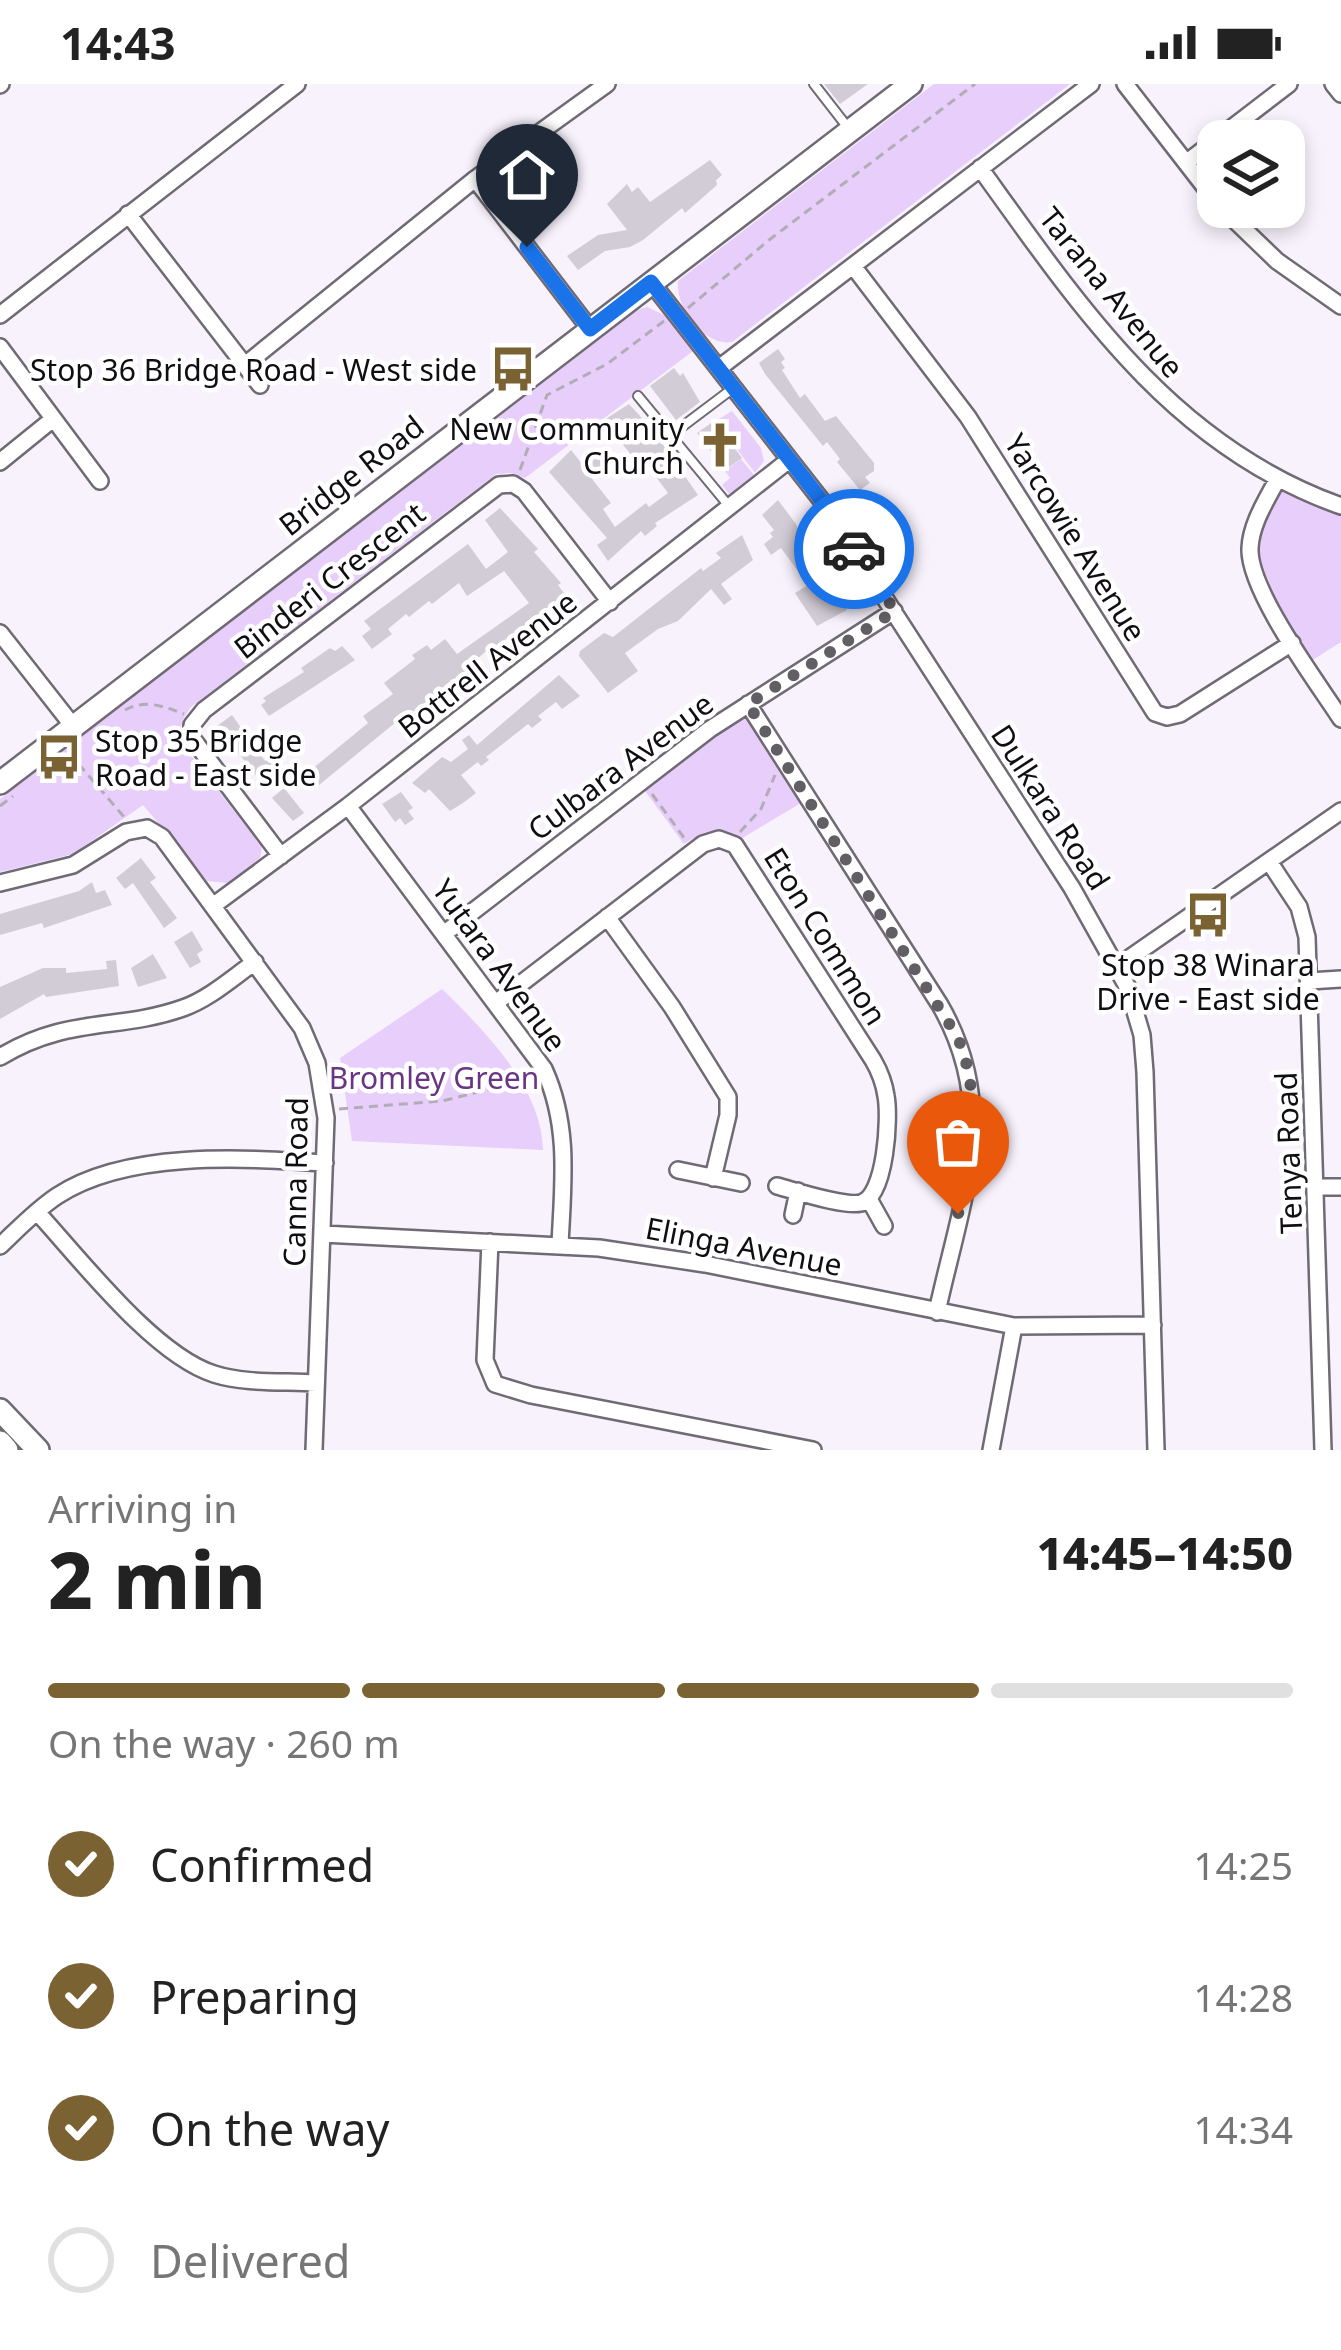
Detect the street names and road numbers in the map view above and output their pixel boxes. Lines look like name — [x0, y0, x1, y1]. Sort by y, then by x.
street label: Tarana Avenue — [1031, 198, 1193, 386]
street label: Bridge Road — [270, 405, 432, 545]
street label: Yarcowie Avenue — [996, 425, 1156, 649]
street label: Binderi Crescent — [225, 492, 433, 668]
street label: Bottrell Avenue — [389, 581, 585, 747]
street label: Culbara Avenue — [519, 683, 721, 849]
street label: Dulkara Road — [982, 716, 1120, 898]
street label: Eton Common — [755, 840, 897, 1032]
street label: Yutara Avenue — [423, 870, 577, 1060]
street label: Tenya Road — [1265, 1071, 1311, 1235]
street label: Canna Road — [273, 1097, 317, 1267]
street label: Elinga Avenue — [642, 1207, 846, 1285]

